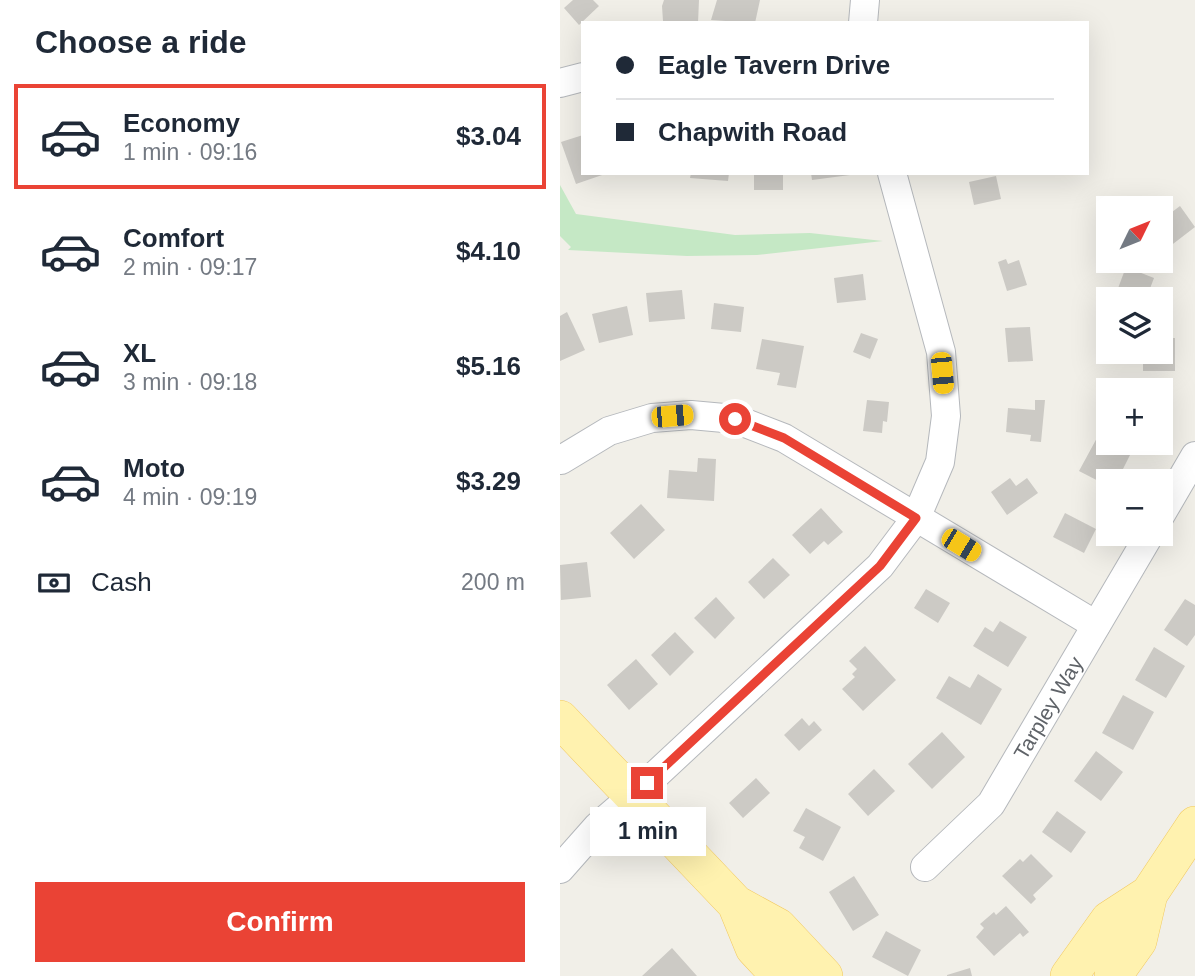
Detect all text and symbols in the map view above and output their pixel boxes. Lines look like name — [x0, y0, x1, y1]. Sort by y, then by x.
text: Choose a ride — [35, 24, 247, 60]
text: Eagle Tavern Drive — [658, 50, 890, 80]
icon: car — [39, 105, 102, 168]
text: Economy — [123, 108, 240, 138]
text: Chapwith Road — [658, 117, 847, 147]
text: $3.04 — [456, 121, 521, 151]
text: 1 min · 09:16 — [123, 139, 257, 165]
north arrow — [1096, 196, 1172, 273]
map controls — [1096, 196, 1173, 546]
icon: car — [39, 220, 102, 283]
text: Comfort — [123, 223, 224, 253]
text: $4.10 — [456, 236, 521, 266]
text: 2 min · 09:17 — [123, 254, 257, 280]
button: layers — [1096, 287, 1173, 364]
icon: car — [39, 335, 102, 398]
text: XL — [123, 338, 156, 368]
text: $5.16 — [456, 351, 521, 381]
car — [930, 351, 955, 395]
text: 3 min · 09:18 — [123, 369, 257, 395]
button: + — [1096, 378, 1173, 455]
route start — [719, 403, 751, 435]
car — [651, 404, 694, 428]
icon: car — [39, 450, 102, 513]
text: Moto — [123, 453, 185, 483]
text: $3.29 — [456, 466, 521, 496]
button: − — [1096, 469, 1173, 546]
text: 4 min · 09:19 — [123, 484, 257, 510]
car — [938, 525, 985, 565]
icon: cash — [35, 564, 73, 602]
text: Cash — [91, 567, 152, 597]
text: 200 m — [461, 569, 525, 595]
street label: Tarpley Way — [1009, 652, 1087, 763]
route end — [631, 767, 663, 799]
callout: 1 min — [589, 808, 705, 856]
text: 1 min — [618, 818, 678, 844]
button: Confirm — [35, 882, 525, 962]

